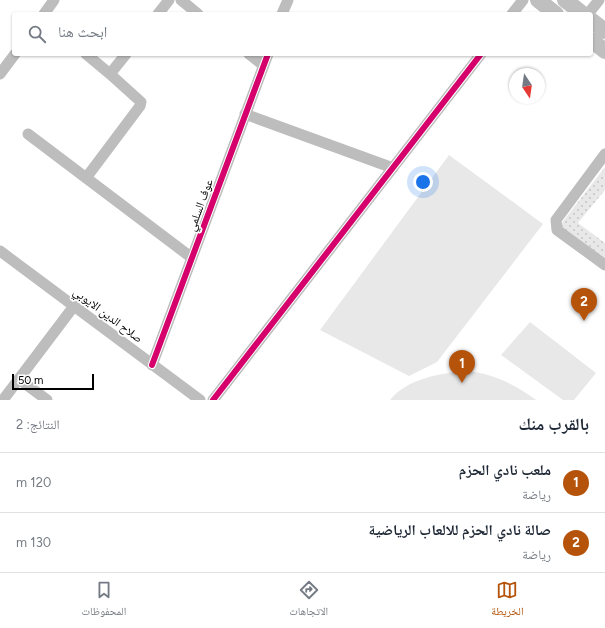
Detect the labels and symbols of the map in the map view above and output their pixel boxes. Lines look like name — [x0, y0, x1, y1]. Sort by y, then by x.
north arrow — [509, 68, 545, 104]
your location — [413, 172, 433, 192]
street label: عوف السلمي — [184, 177, 219, 234]
street label: صلاح الدين الايوبي — [69, 284, 145, 348]
pin: 2 — [571, 288, 597, 321]
pin: 1 — [449, 350, 475, 383]
scale bar — [12, 372, 94, 391]

